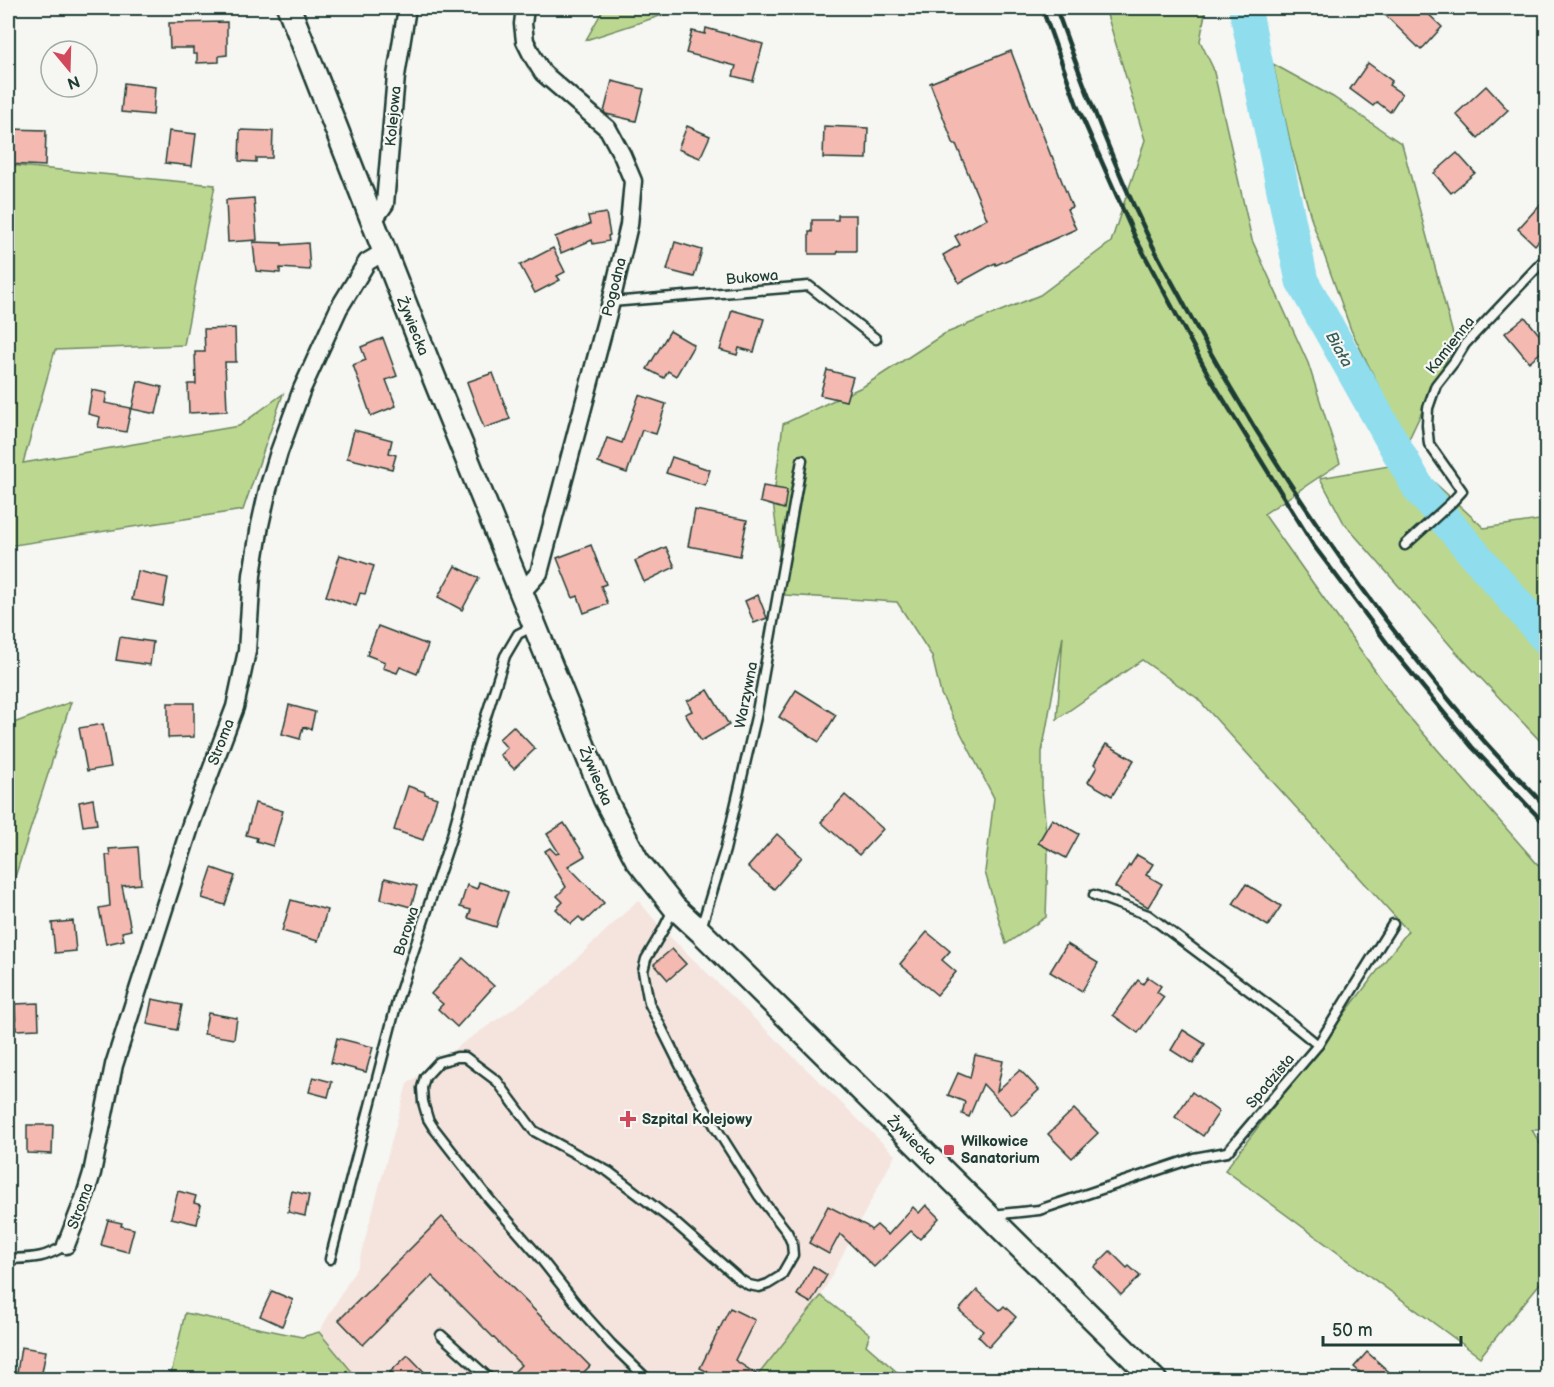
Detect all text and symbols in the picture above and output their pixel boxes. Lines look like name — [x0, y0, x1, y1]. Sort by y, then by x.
north arrow — [39, 39, 99, 99]
text: N — [65, 71, 82, 93]
street label: Kolejowa — [381, 85, 406, 147]
street label: Pogodna — [598, 256, 631, 319]
street label: Bukowa — [725, 266, 779, 289]
street label: Żywiecka — [392, 293, 433, 358]
street label: Kamienna — [1422, 313, 1479, 378]
water label: Biała — [1321, 329, 1356, 371]
street label: Warzywna — [731, 660, 762, 730]
street label: Stroma — [204, 716, 239, 768]
street label: Żywiecka — [574, 743, 616, 808]
street label: Borowa — [390, 904, 423, 958]
street label: Spadzista — [1242, 1050, 1299, 1113]
marker: Szpital Kolejowy — [619, 1110, 637, 1128]
place label: Szpital Kolejowy — [642, 1110, 752, 1129]
street label: Żywiecka — [882, 1111, 940, 1169]
place label: Wilkowice Sanatorium — [961, 1132, 1040, 1168]
marker: Wilkowice Sanatorium — [942, 1143, 956, 1157]
street label: Stroma — [63, 1180, 98, 1232]
scale bar — [1323, 1309, 1461, 1347]
text: 50 m — [1332, 1320, 1373, 1341]

